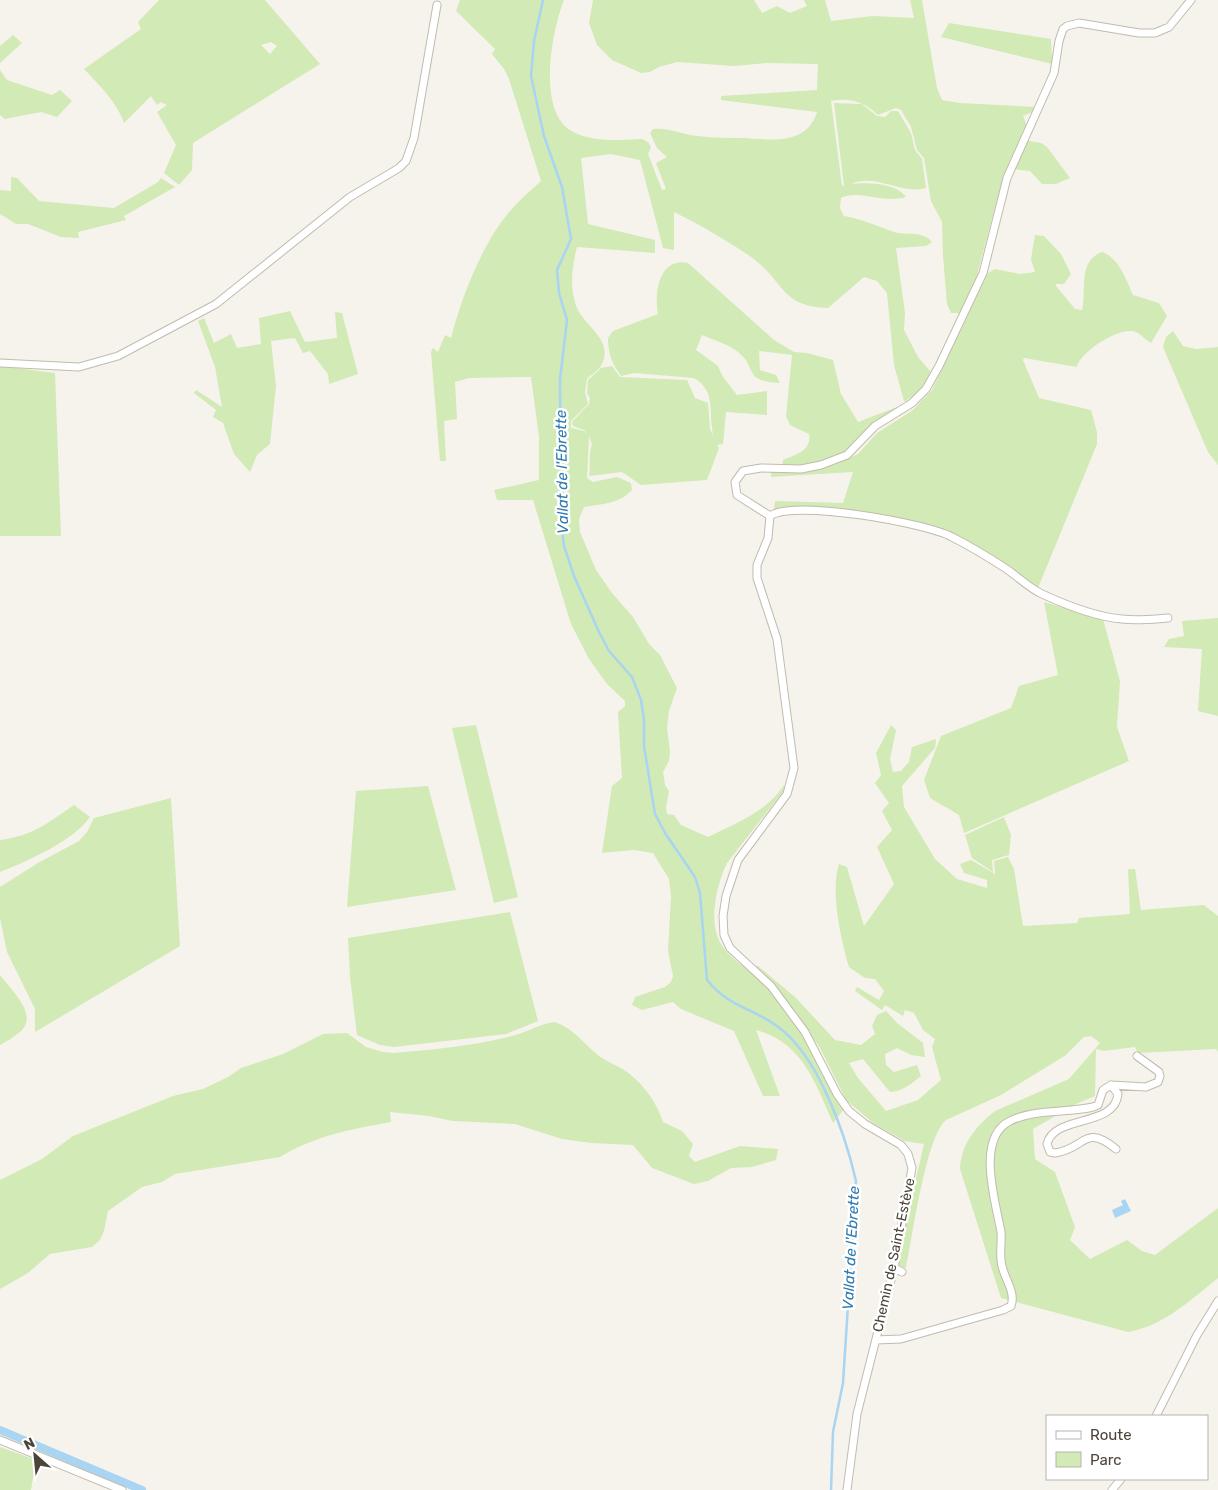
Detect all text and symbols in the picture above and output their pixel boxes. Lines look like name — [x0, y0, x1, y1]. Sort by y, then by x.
water label: Vallat de l'Ebrette — [552, 409, 572, 534]
street label: Chemin de Saint-Estève — [869, 1176, 919, 1334]
water label: Vallat de l'Ebrette — [839, 1185, 863, 1310]
legend — [1046, 1415, 1208, 1480]
text: Route — [1090, 1426, 1132, 1444]
north arrow — [10, 1430, 60, 1480]
text: N — [21, 1434, 38, 1454]
text: Parc — [1090, 1451, 1122, 1469]

